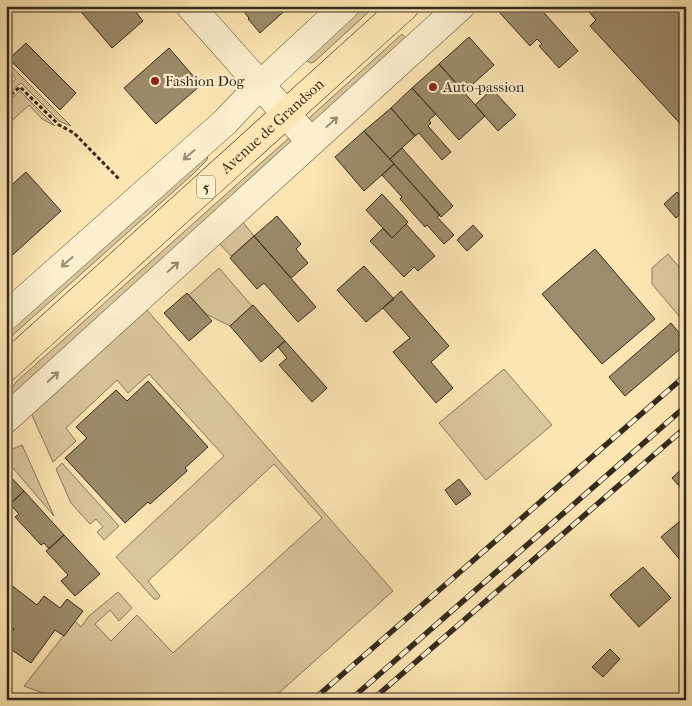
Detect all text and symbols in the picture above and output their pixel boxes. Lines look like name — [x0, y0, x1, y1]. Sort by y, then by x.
place label: Fashion Dog — [165, 72, 246, 90]
marker: Fashion Dog — [149, 75, 161, 87]
street label: Avenue de Grandson — [216, 75, 328, 178]
place label: Auto-passion — [442, 78, 525, 96]
marker: Auto-passion — [427, 81, 439, 93]
one-way arrow — [326, 117, 339, 128]
one-way arrow — [182, 149, 195, 160]
road number: 5 — [197, 176, 215, 198]
one-way arrow — [61, 257, 74, 268]
one-way arrow — [167, 261, 180, 273]
one-way arrow — [46, 371, 59, 382]

